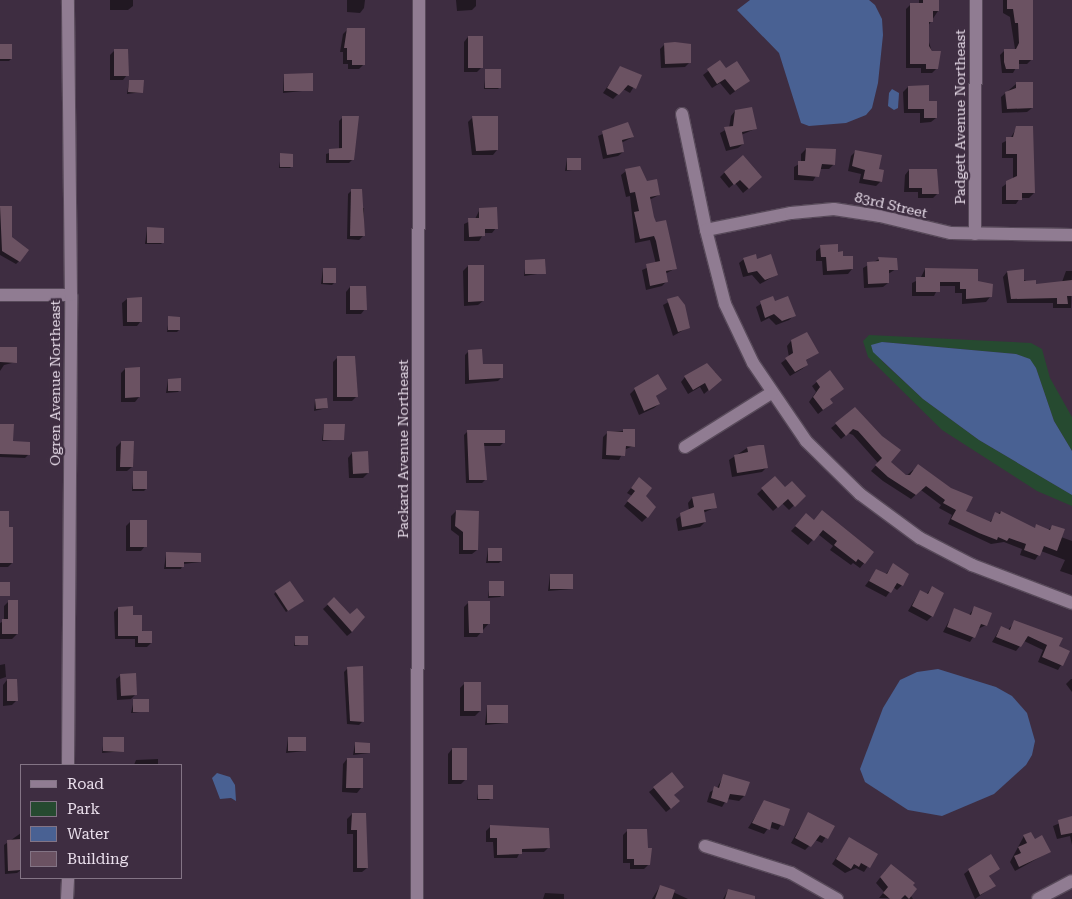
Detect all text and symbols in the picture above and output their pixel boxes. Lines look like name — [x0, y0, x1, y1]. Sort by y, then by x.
street label: Padgett Avenue Northeast — [952, 29, 968, 205]
street label: 83rd Street — [853, 188, 929, 222]
street label: Ogren Avenue Northeast — [47, 300, 63, 466]
street label: Packard Avenue Northeast — [395, 360, 411, 538]
legend — [20, 764, 182, 879]
text: Road — [67, 775, 104, 793]
text: Park — [67, 800, 100, 818]
text: Water — [67, 825, 109, 843]
text: Building — [67, 850, 128, 868]

